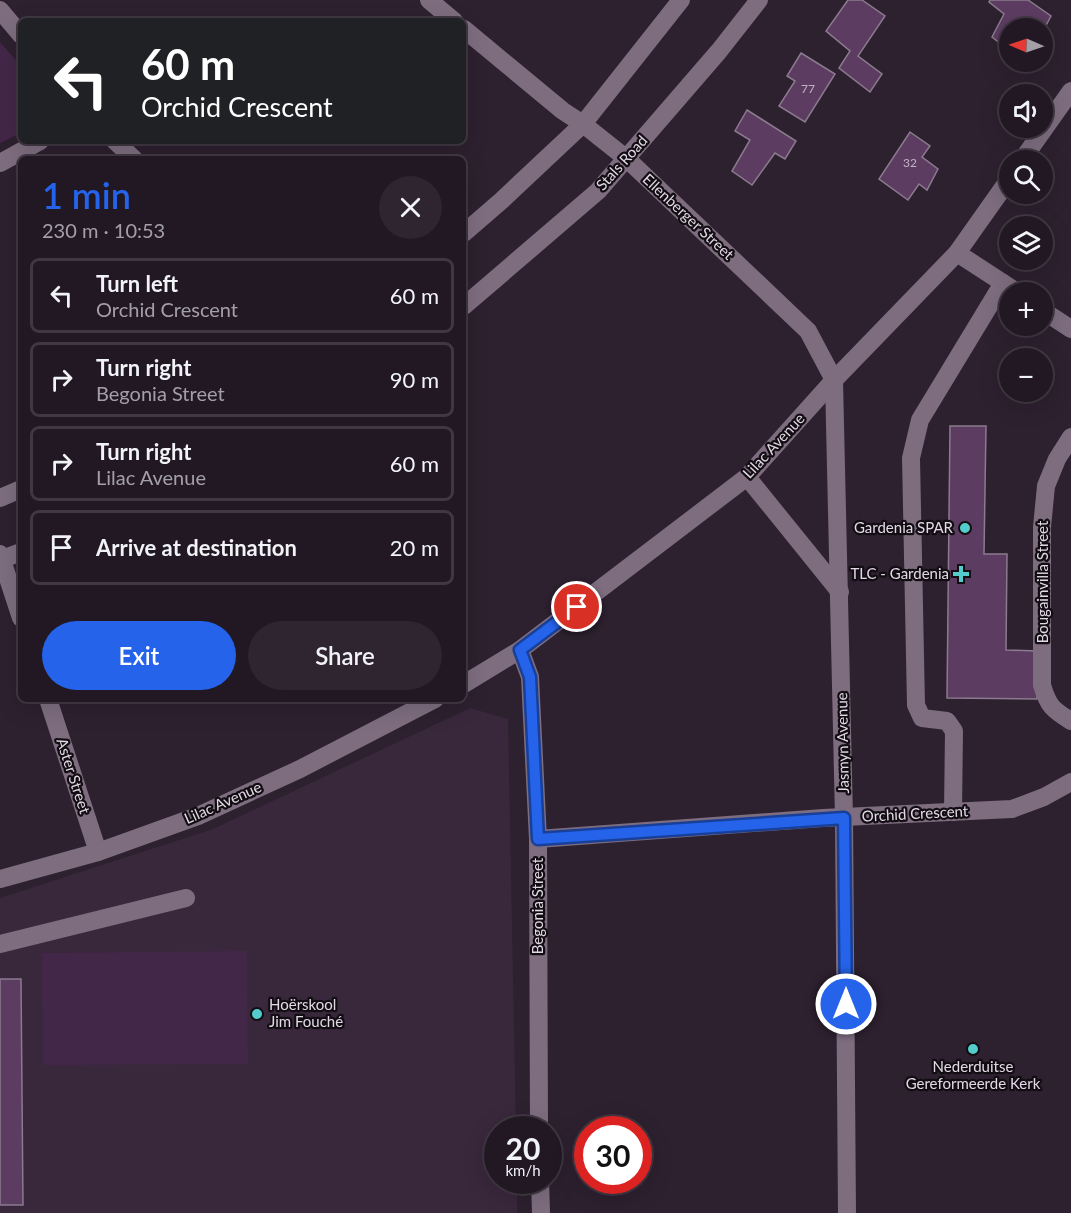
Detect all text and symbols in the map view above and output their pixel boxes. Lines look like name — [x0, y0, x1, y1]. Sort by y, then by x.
north arrow — [999, 18, 1053, 72]
map controls — [999, 18, 1053, 402]
text: 60 m — [141, 39, 235, 89]
icon: left — [42, 42, 120, 120]
house number: 77 — [801, 81, 815, 96]
button: sound — [999, 84, 1053, 138]
text: Orchid Crescent — [141, 90, 333, 123]
street label: Stals Road — [592, 131, 651, 194]
button: search — [999, 150, 1053, 204]
house number: 32 — [903, 155, 917, 170]
street label: Ellenberger Street — [640, 170, 738, 263]
text: 1 min — [42, 173, 131, 217]
button: close — [379, 176, 442, 239]
button: layers — [999, 216, 1053, 270]
text: 230 m · 10:53 — [42, 218, 165, 242]
text: Turn left — [96, 270, 178, 297]
icon: left — [45, 279, 78, 312]
text: 60 m — [390, 282, 439, 309]
button: + — [999, 282, 1053, 336]
text: Orchid Crescent — [96, 297, 238, 321]
button: − — [999, 348, 1053, 402]
text: Turn right — [96, 354, 191, 381]
icon: right — [45, 363, 78, 396]
text: 90 m — [390, 366, 439, 393]
text: Begonia Street — [96, 381, 225, 405]
street label: Lilac Avenue — [739, 409, 808, 482]
text: Turn right — [96, 438, 191, 465]
icon: right — [45, 447, 78, 480]
text: 60 m — [390, 450, 439, 477]
text: Lilac Avenue — [96, 465, 206, 489]
place label: Gardenia SPAR — [854, 518, 954, 536]
street label: Bougainvilla Street — [1033, 520, 1051, 643]
marker: Gardenia SPAR — [958, 521, 972, 535]
icon: arrive — [45, 531, 78, 564]
text: Arrive at destination — [96, 534, 297, 561]
text: 20 m — [390, 534, 439, 561]
place label: TLC - Gardenia — [850, 564, 949, 582]
marker: TLC - Gardenia — [954, 567, 968, 581]
pin — [551, 581, 602, 632]
icon: arrive — [560, 590, 593, 623]
button: Exit — [42, 621, 236, 690]
button: Share — [248, 621, 442, 690]
street label: Jasmyn Avenue — [832, 692, 852, 794]
street label: Aster Street — [53, 736, 95, 816]
street label: Lilac Avenue — [181, 777, 264, 827]
street label: Orchid Crescent — [861, 801, 969, 825]
street label: Begonia Street — [528, 857, 546, 954]
position arrow — [814, 972, 878, 1036]
place label: Hoërskool Jim Fouché — [269, 995, 343, 1030]
marker: Hoërskool Jim Fouché — [250, 1007, 264, 1021]
marker: Nederduitse Gereformeerde Kerk — [966, 1042, 980, 1056]
place label: Nederduitse Gereformeerde Kerk — [906, 1057, 1041, 1092]
speed limit sign: 30 — [574, 1116, 652, 1194]
text: 20 — [506, 1130, 540, 1166]
text: km/h — [505, 1161, 541, 1179]

